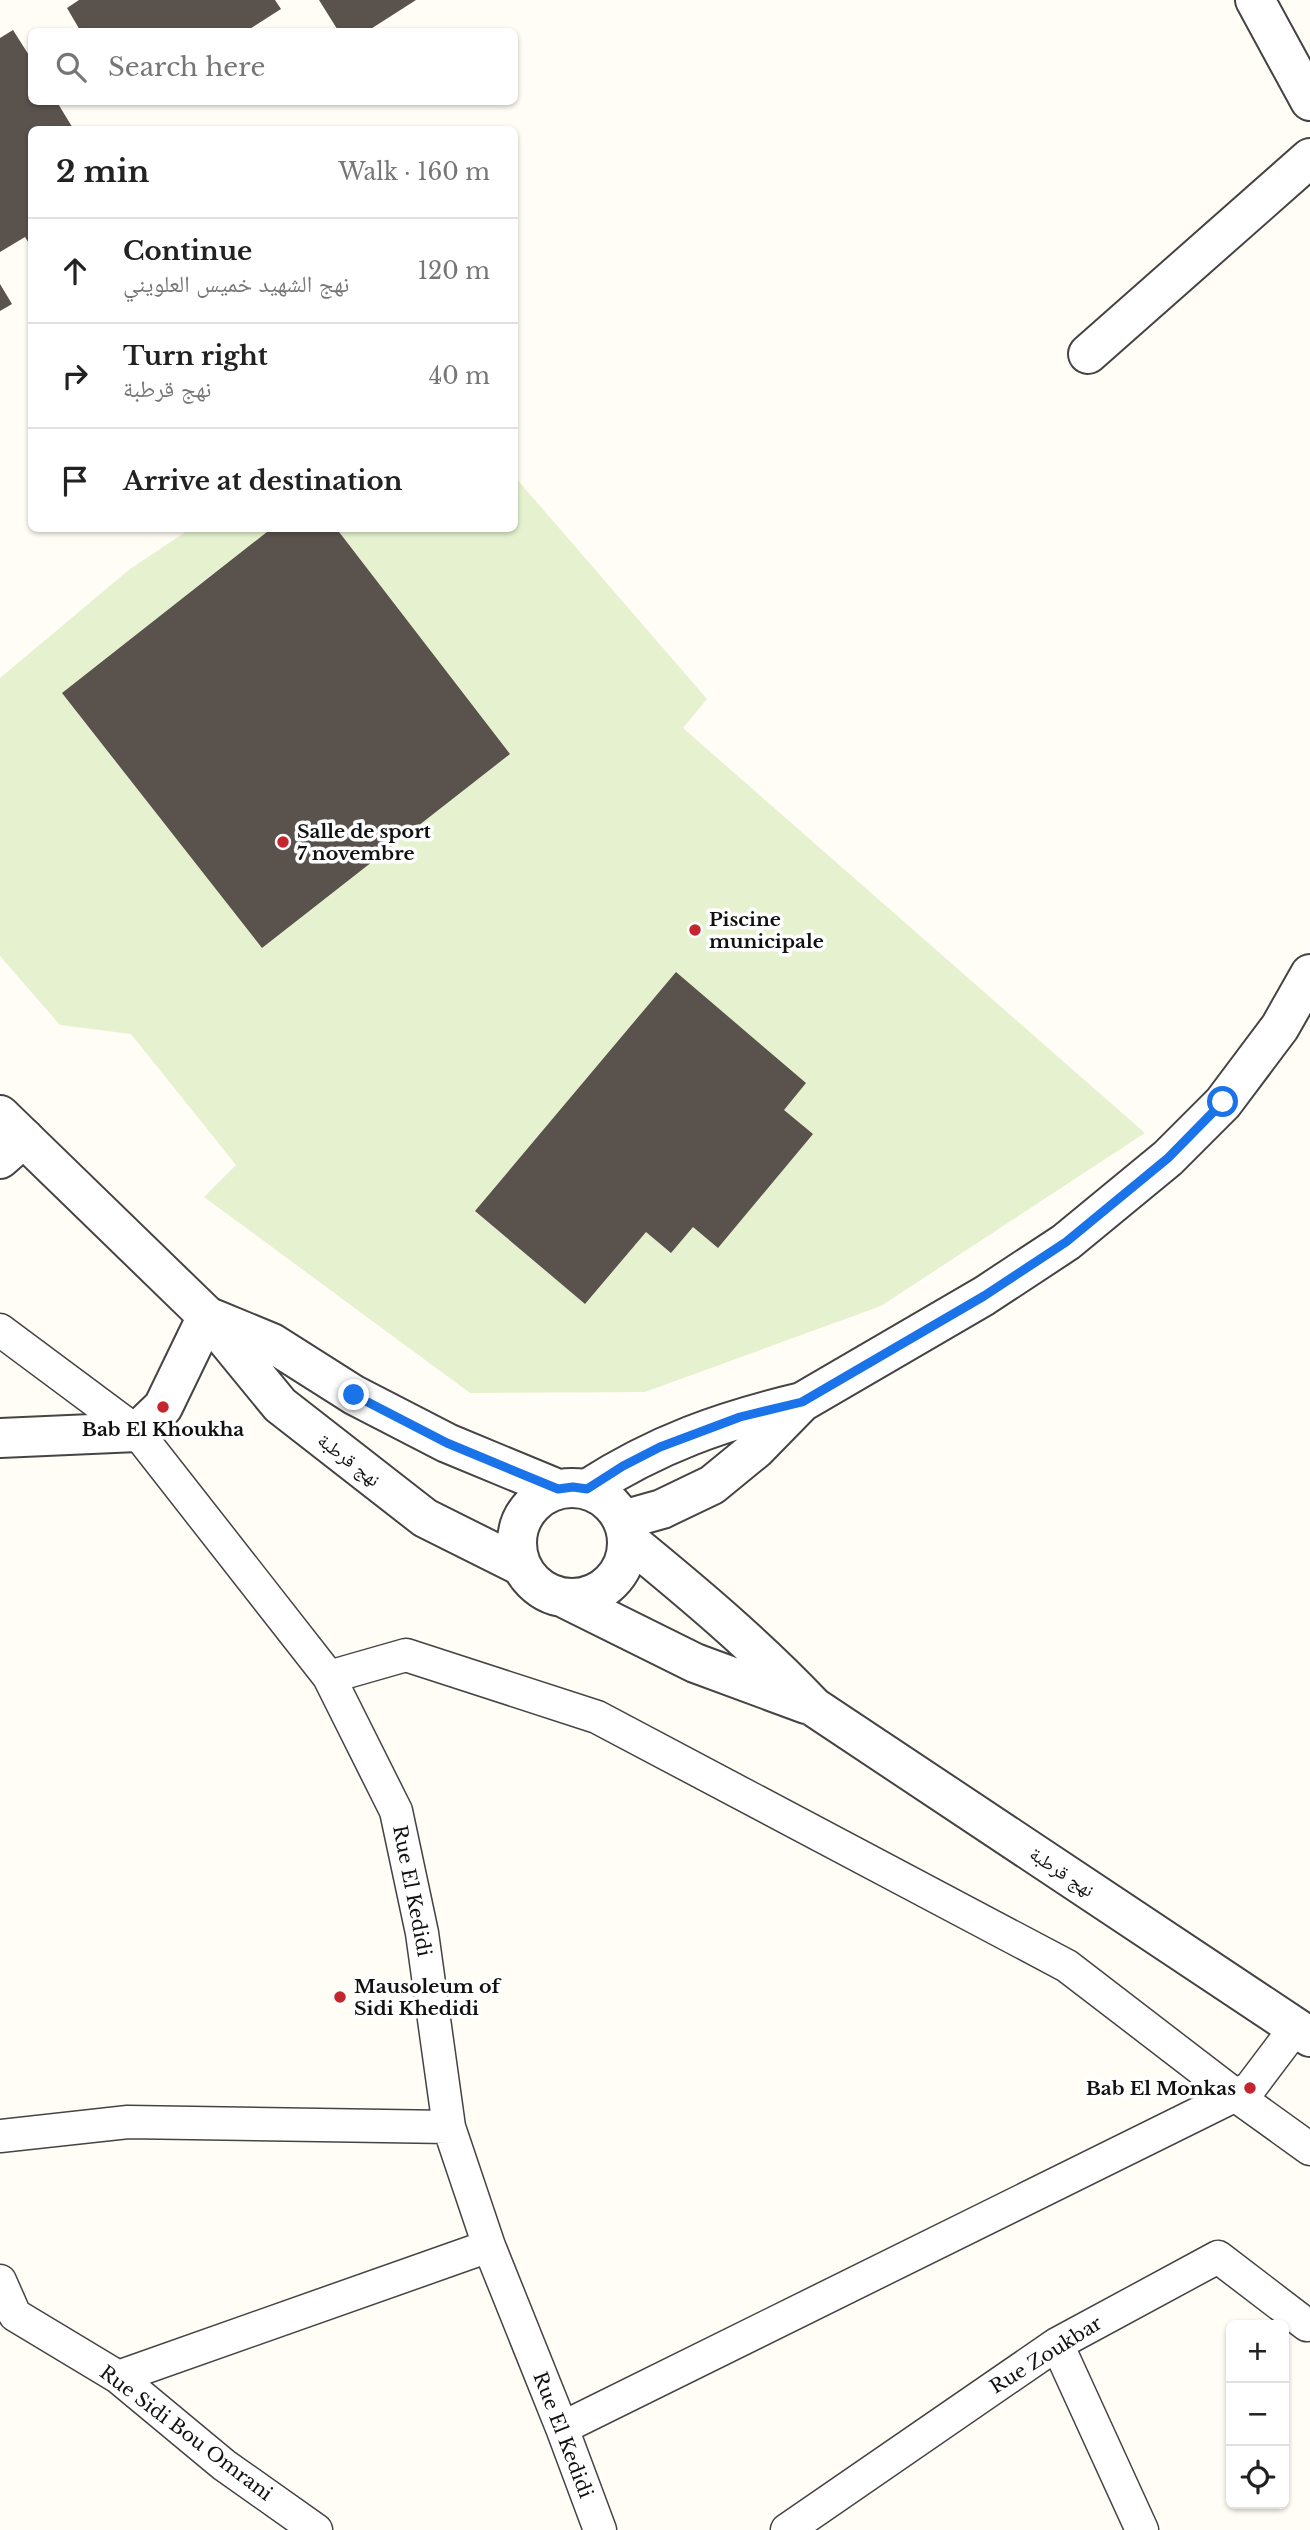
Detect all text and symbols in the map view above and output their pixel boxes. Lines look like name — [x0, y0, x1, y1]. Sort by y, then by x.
search box — [28, 28, 518, 105]
icon: search — [52, 48, 90, 86]
text: Search here — [108, 51, 265, 83]
text: 2 min — [56, 153, 149, 190]
text: Walk · 160 m — [338, 158, 490, 186]
text: Continue — [123, 235, 252, 267]
icon: ahead — [56, 252, 94, 290]
text: 120 m — [418, 257, 490, 285]
text: نهج الشهيد خميس العلويني — [123, 270, 349, 298]
text: Turn right — [123, 340, 268, 372]
icon: right — [56, 357, 94, 395]
text: 40 m — [429, 362, 490, 390]
text: نهج قرطبة — [123, 375, 211, 403]
icon: arrive — [56, 462, 94, 500]
text: Arrive at destination — [123, 465, 403, 497]
place label: Salle de sport 7 novembre — [297, 820, 432, 865]
marker: Salle de sport 7 novembre — [275, 834, 291, 850]
place label: Piscine municipale — [709, 908, 824, 953]
marker: Piscine municipale — [687, 922, 703, 938]
route start — [1207, 1086, 1238, 1117]
route end — [338, 1379, 369, 1410]
marker: Bab El Khoukha — [155, 1399, 171, 1415]
place label: Bab El Khoukha — [82, 1418, 244, 1441]
street label: نهج قرطبة — [313, 1428, 385, 1492]
street label: Rue El Kedidi — [388, 1823, 436, 1959]
street label: نهج قرطبة — [1025, 1842, 1099, 1903]
place label: Mausoleum of Sidi Khedidi — [354, 1975, 502, 2020]
marker: Mausoleum of Sidi Khedidi — [332, 1989, 348, 2005]
place label: Bab El Monkas — [1086, 2077, 1236, 2100]
marker: Bab El Monkas — [1242, 2080, 1258, 2096]
street label: Rue Zoukbar — [986, 2311, 1106, 2399]
map controls — [1226, 2320, 1289, 2509]
button: + — [1226, 2320, 1289, 2383]
street label: Rue Sidi Bou Omrani — [95, 2361, 277, 2506]
street label: Rue El Kedidi — [528, 2369, 598, 2502]
button: − — [1226, 2383, 1289, 2446]
button: locate — [1226, 2446, 1289, 2509]

